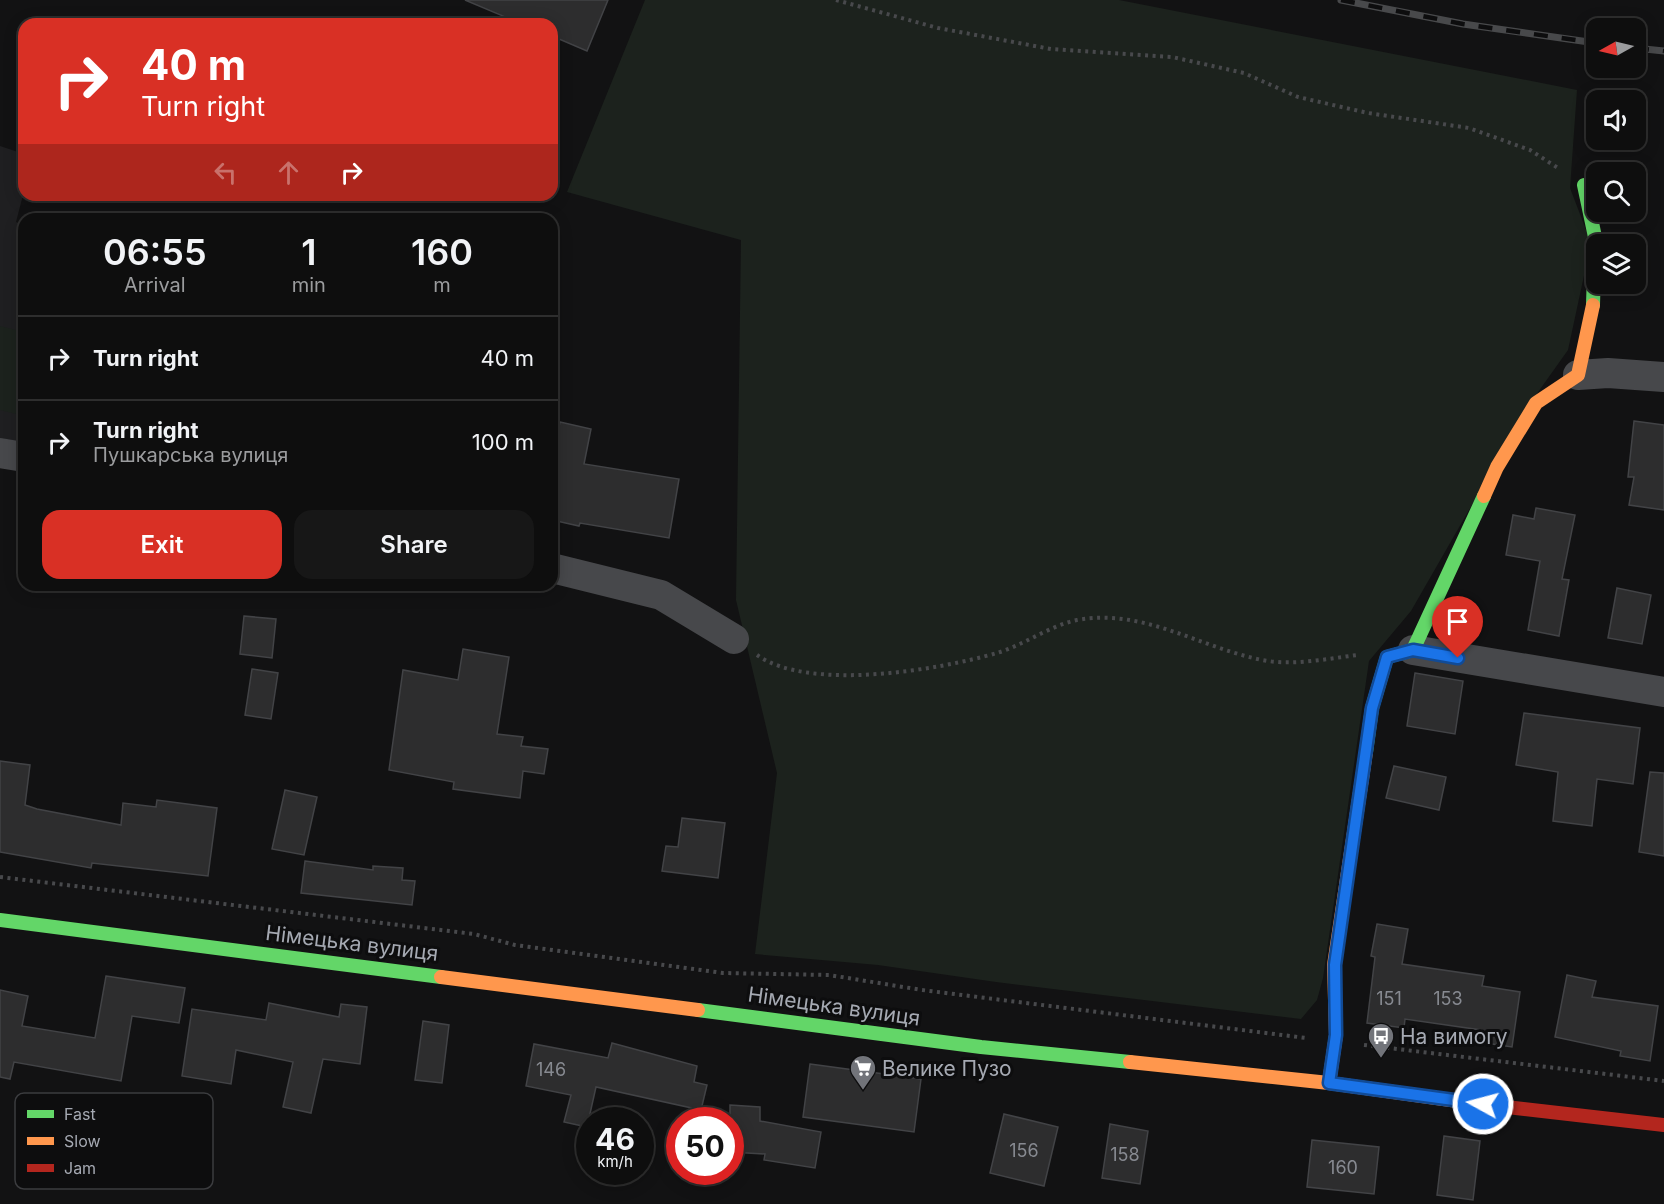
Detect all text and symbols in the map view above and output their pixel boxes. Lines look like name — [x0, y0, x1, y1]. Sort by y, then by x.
north arrow — [1586, 18, 1646, 78]
map controls — [1586, 18, 1646, 294]
text: 40 m — [141, 39, 246, 90]
icon: right — [42, 42, 120, 120]
text: Turn right — [141, 90, 265, 123]
button: sound — [1586, 90, 1646, 150]
icon: left — [209, 156, 242, 189]
icon: ahead — [272, 156, 305, 189]
icon: right — [335, 156, 368, 189]
button: search — [1586, 162, 1646, 222]
text: 06:55 — [103, 230, 207, 274]
text: 1 — [301, 230, 316, 274]
text: 160 — [411, 230, 473, 274]
button: layers — [1586, 234, 1646, 294]
text: Arrival — [124, 273, 186, 297]
text: min — [292, 273, 326, 297]
text: m — [433, 273, 451, 297]
icon: right — [42, 342, 75, 375]
text: Turn right — [93, 345, 199, 371]
text: 40 m — [480, 345, 534, 371]
text: Turn right — [93, 417, 199, 443]
icon: right — [42, 426, 75, 459]
text: 100 m — [472, 429, 534, 455]
text: Пушкарська вулиця — [93, 443, 288, 467]
button: Exit — [42, 510, 282, 579]
button: Share — [294, 510, 534, 579]
pin — [1432, 596, 1483, 658]
icon: arrive — [1441, 605, 1474, 638]
street label: Німецька вулиця — [264, 920, 440, 966]
street label: Німецька вулиця — [746, 982, 922, 1030]
house number: 151 — [1376, 988, 1402, 1009]
house number: 153 — [1433, 988, 1463, 1009]
bus stop icon: На вимогу — [1366, 1021, 1396, 1059]
place label: На вимогу — [1400, 1024, 1508, 1049]
supermarket icon: Велике Пузо — [848, 1053, 878, 1091]
place label: Велике Пузо — [882, 1056, 1012, 1081]
house number: 146 — [536, 1059, 566, 1080]
position arrow — [1451, 1072, 1515, 1136]
legend — [15, 1093, 213, 1189]
text: Fast — [64, 1104, 96, 1124]
speed limit sign: 50 — [666, 1107, 744, 1185]
text: 46 — [595, 1121, 635, 1157]
text: Slow — [64, 1131, 101, 1151]
house number: 156 — [1009, 1140, 1039, 1161]
house number: 158 — [1110, 1144, 1140, 1165]
text: km/h — [597, 1152, 633, 1171]
house number: 160 — [1328, 1157, 1358, 1178]
text: Jam — [64, 1158, 96, 1178]

